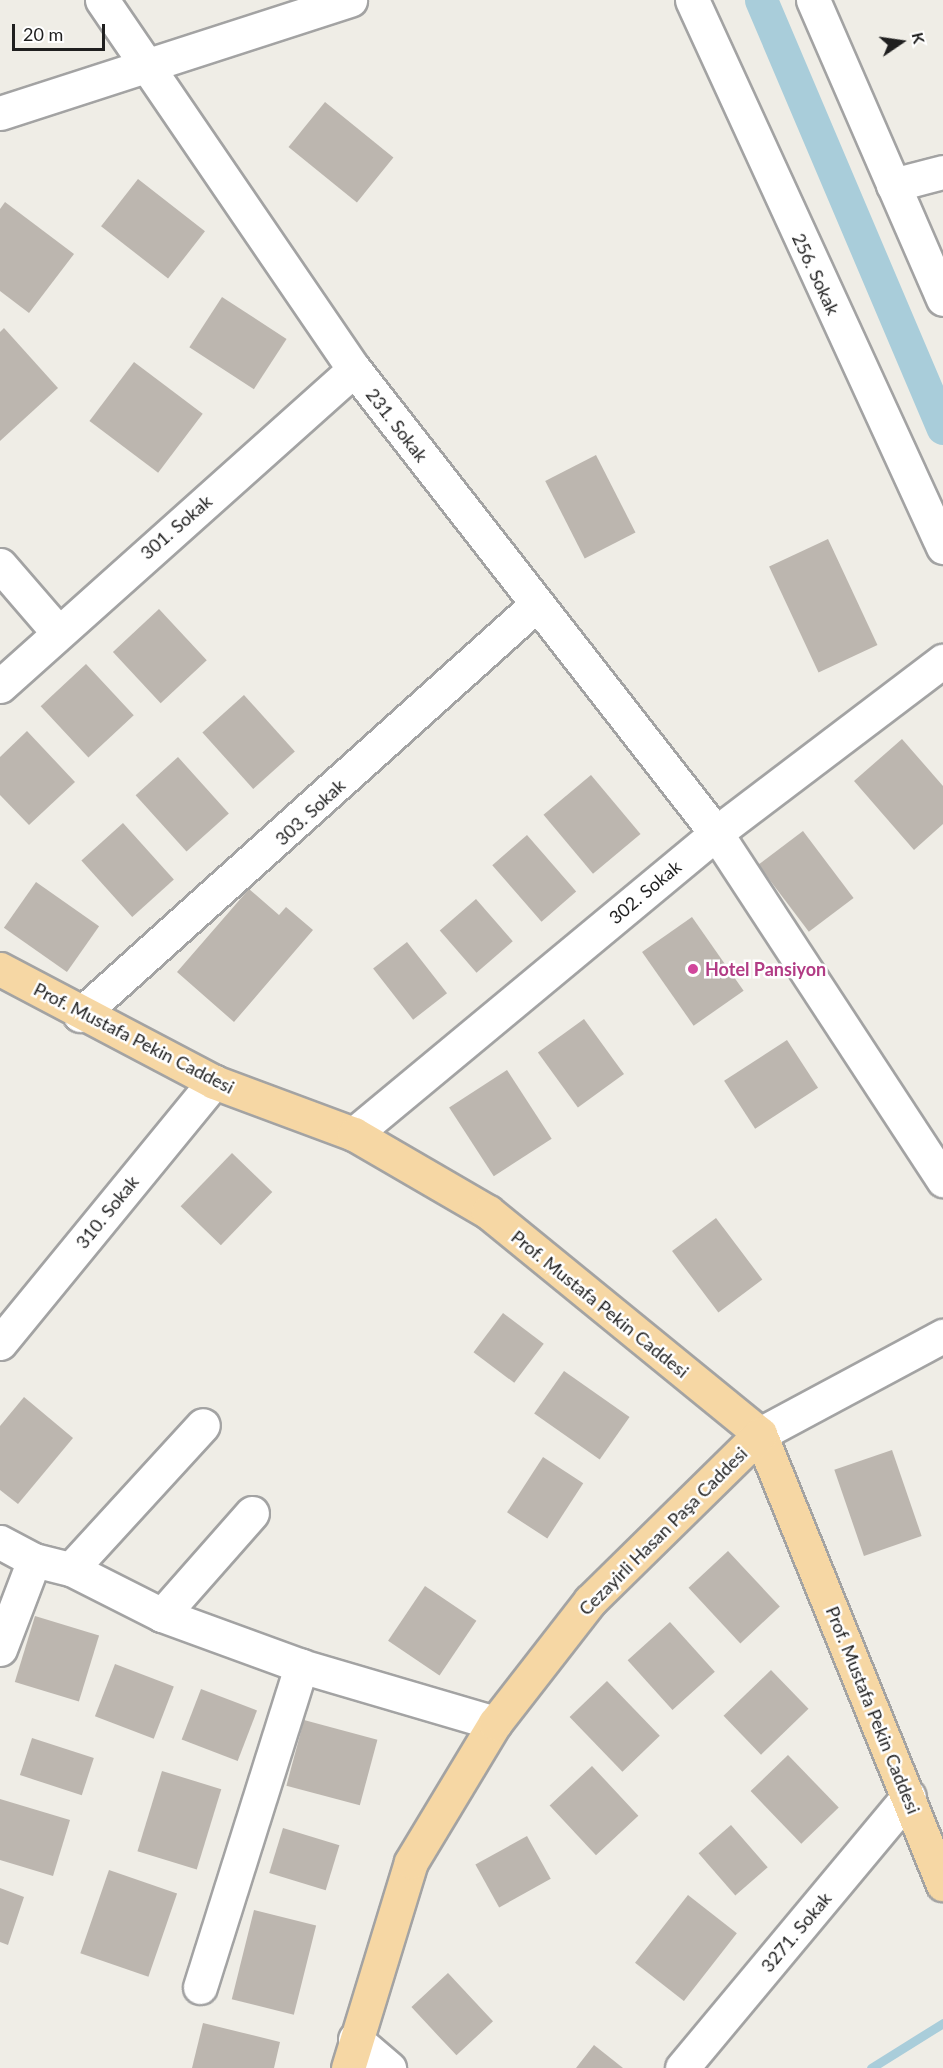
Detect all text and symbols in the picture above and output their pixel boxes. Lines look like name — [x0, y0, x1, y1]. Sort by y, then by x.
scale bar — [15, 12, 108, 50]
north arrow — [871, 12, 931, 72]
text: 20 m — [23, 23, 63, 45]
text: K — [909, 30, 930, 45]
street label: 256. Sokak — [788, 230, 844, 318]
street label: 231. Sokak — [362, 384, 432, 466]
street label: 301. Sokak — [136, 490, 216, 564]
street label: 303. Sokak — [271, 774, 349, 850]
street label: 302. Sokak — [605, 856, 685, 928]
place label: Hotel Pansiyon — [705, 958, 826, 980]
marker: Hotel Pansiyon — [686, 962, 700, 976]
street label: Prof. Mustafa Pekin Caddesi — [30, 978, 238, 1098]
street label: 310. Sokak — [71, 1171, 143, 1253]
street label: Prof. Mustafa Pekin Caddesi — [507, 1226, 693, 1382]
street label: Cezayirli Hasan Paşa Caddesi — [574, 1442, 752, 1620]
street label: Prof. Mustafa Pekin Caddesi — [821, 1603, 925, 1817]
street label: 3271. Sokak — [756, 1888, 836, 1976]

